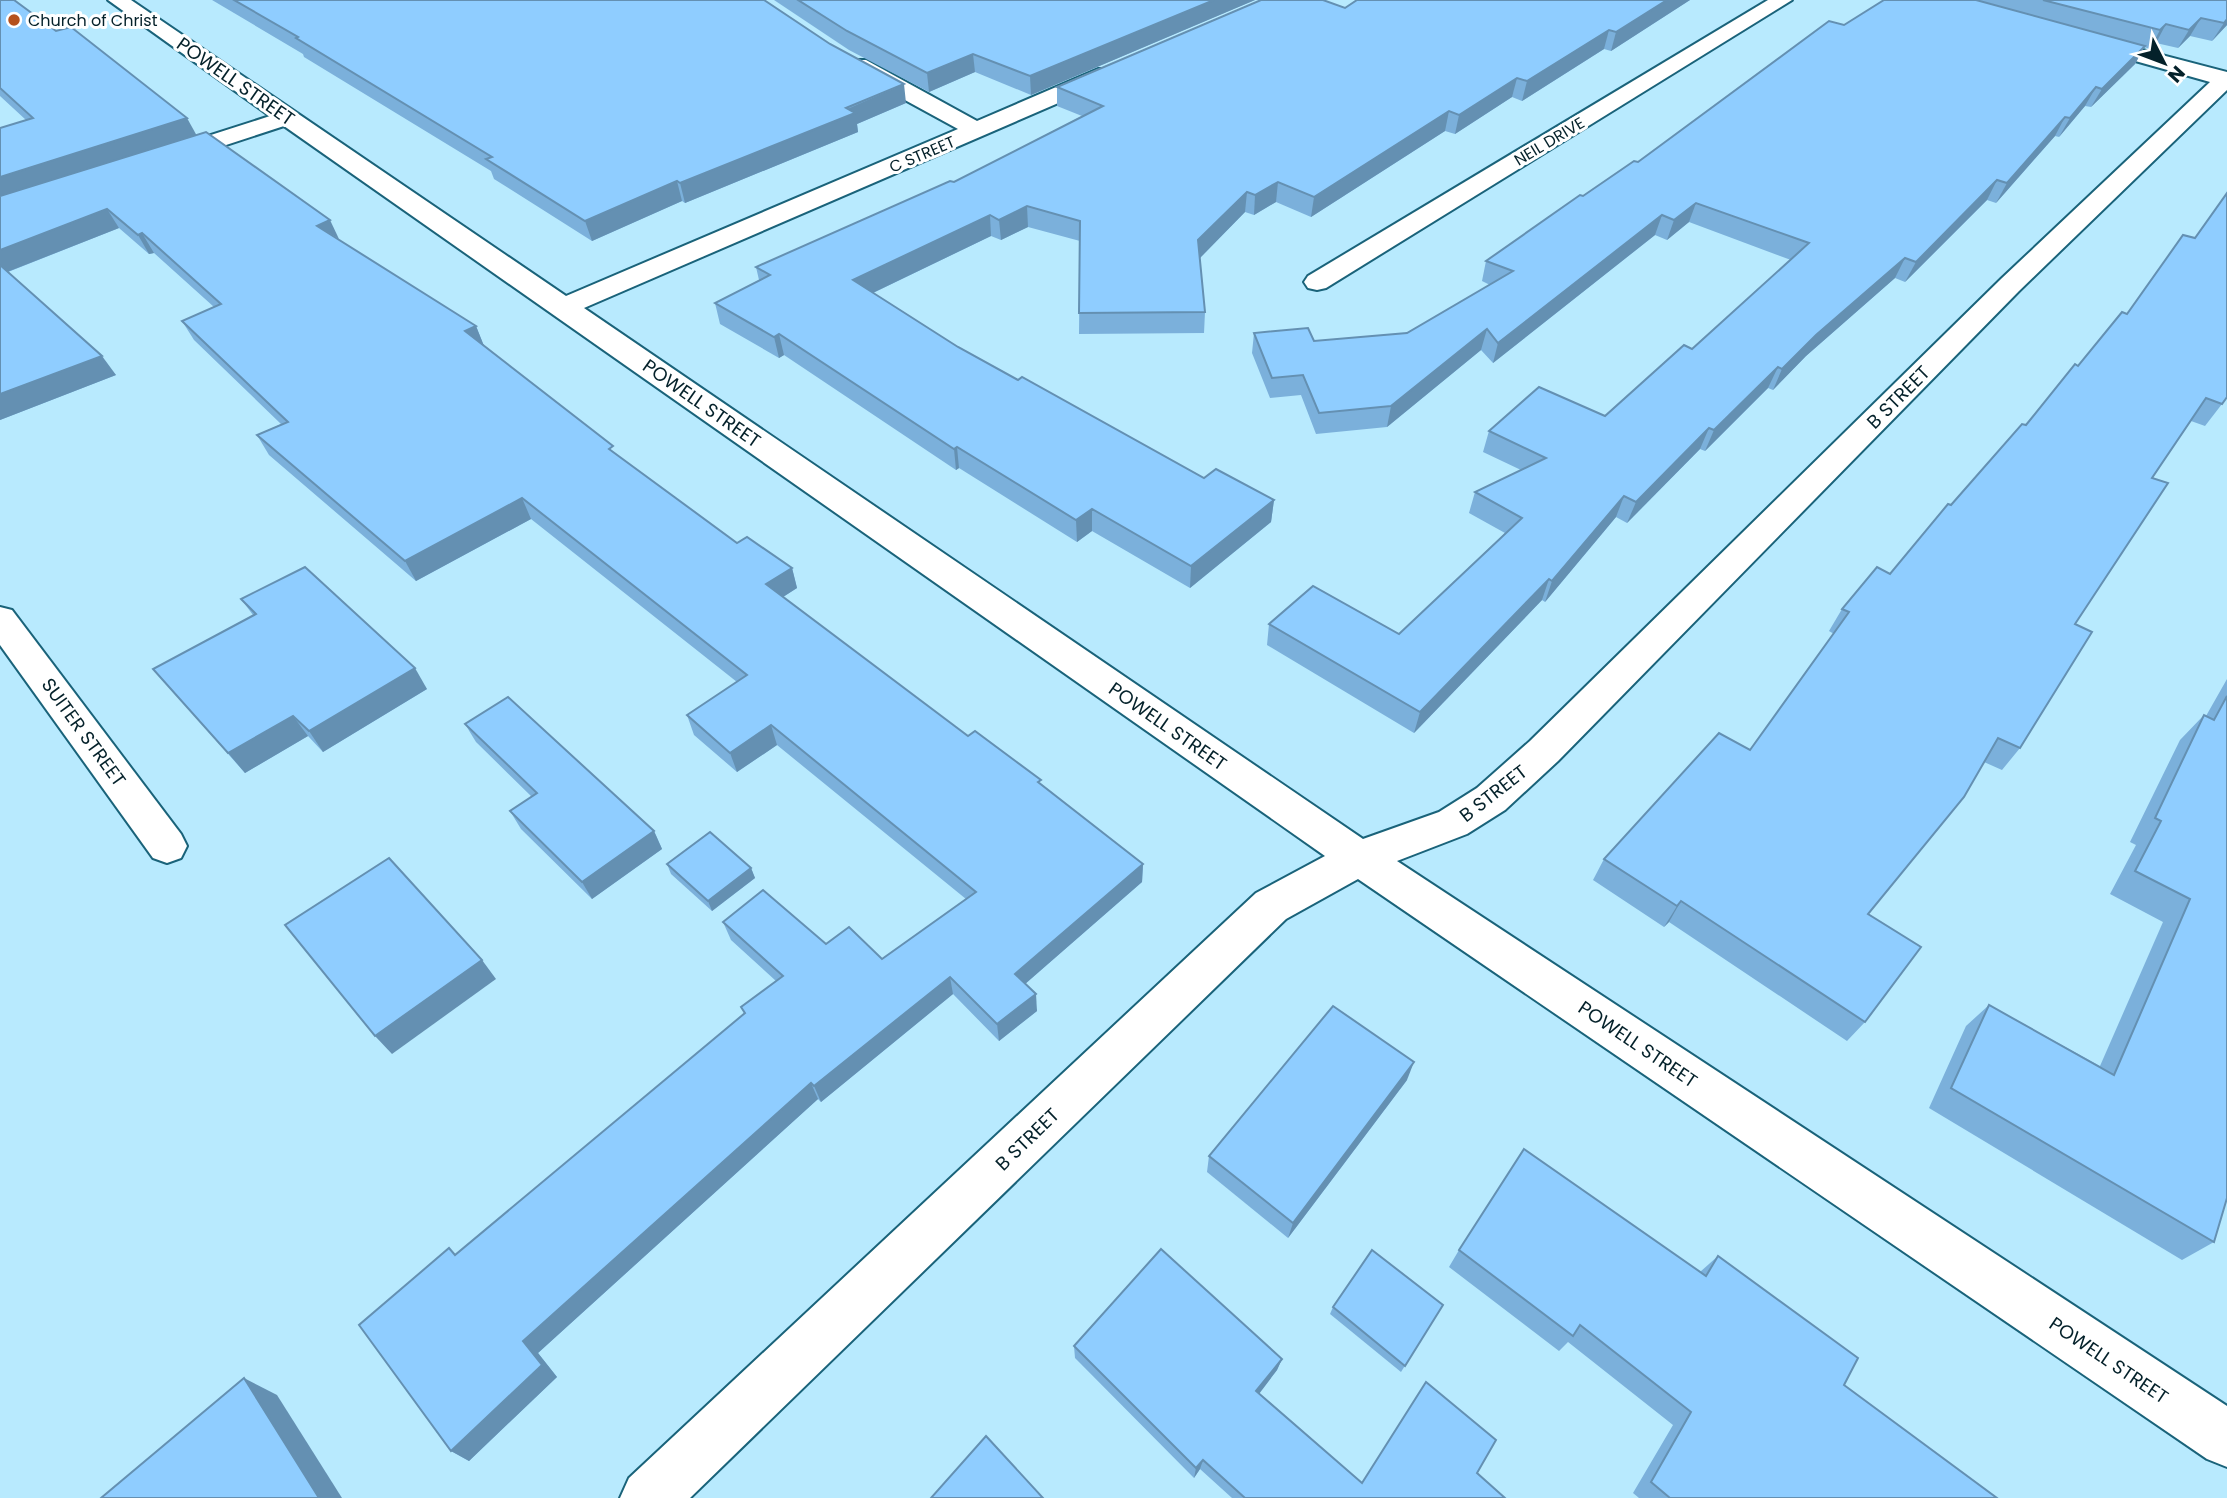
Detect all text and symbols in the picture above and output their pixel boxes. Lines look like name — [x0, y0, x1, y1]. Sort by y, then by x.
place label: Church of Christ — [28, 9, 158, 32]
marker: Church of Christ — [6, 12, 22, 28]
north arrow — [2129, 28, 2199, 98]
street label: POWELL STREET — [171, 31, 300, 132]
text: N — [2161, 60, 2191, 88]
street label: NEIL DRIVE — [1510, 111, 1589, 172]
street label: C STREET — [886, 130, 959, 179]
street label: POWELL STREET — [637, 353, 766, 454]
street label: B STREET — [1861, 360, 1936, 435]
street label: SUITER STREET — [35, 673, 132, 792]
street label: POWELL STREET — [1103, 676, 1232, 777]
street label: B STREET — [1454, 758, 1533, 828]
street label: POWELL STREET — [1573, 995, 1703, 1094]
street label: B STREET — [989, 1102, 1065, 1177]
street label: POWELL STREET — [2044, 1311, 2174, 1410]

